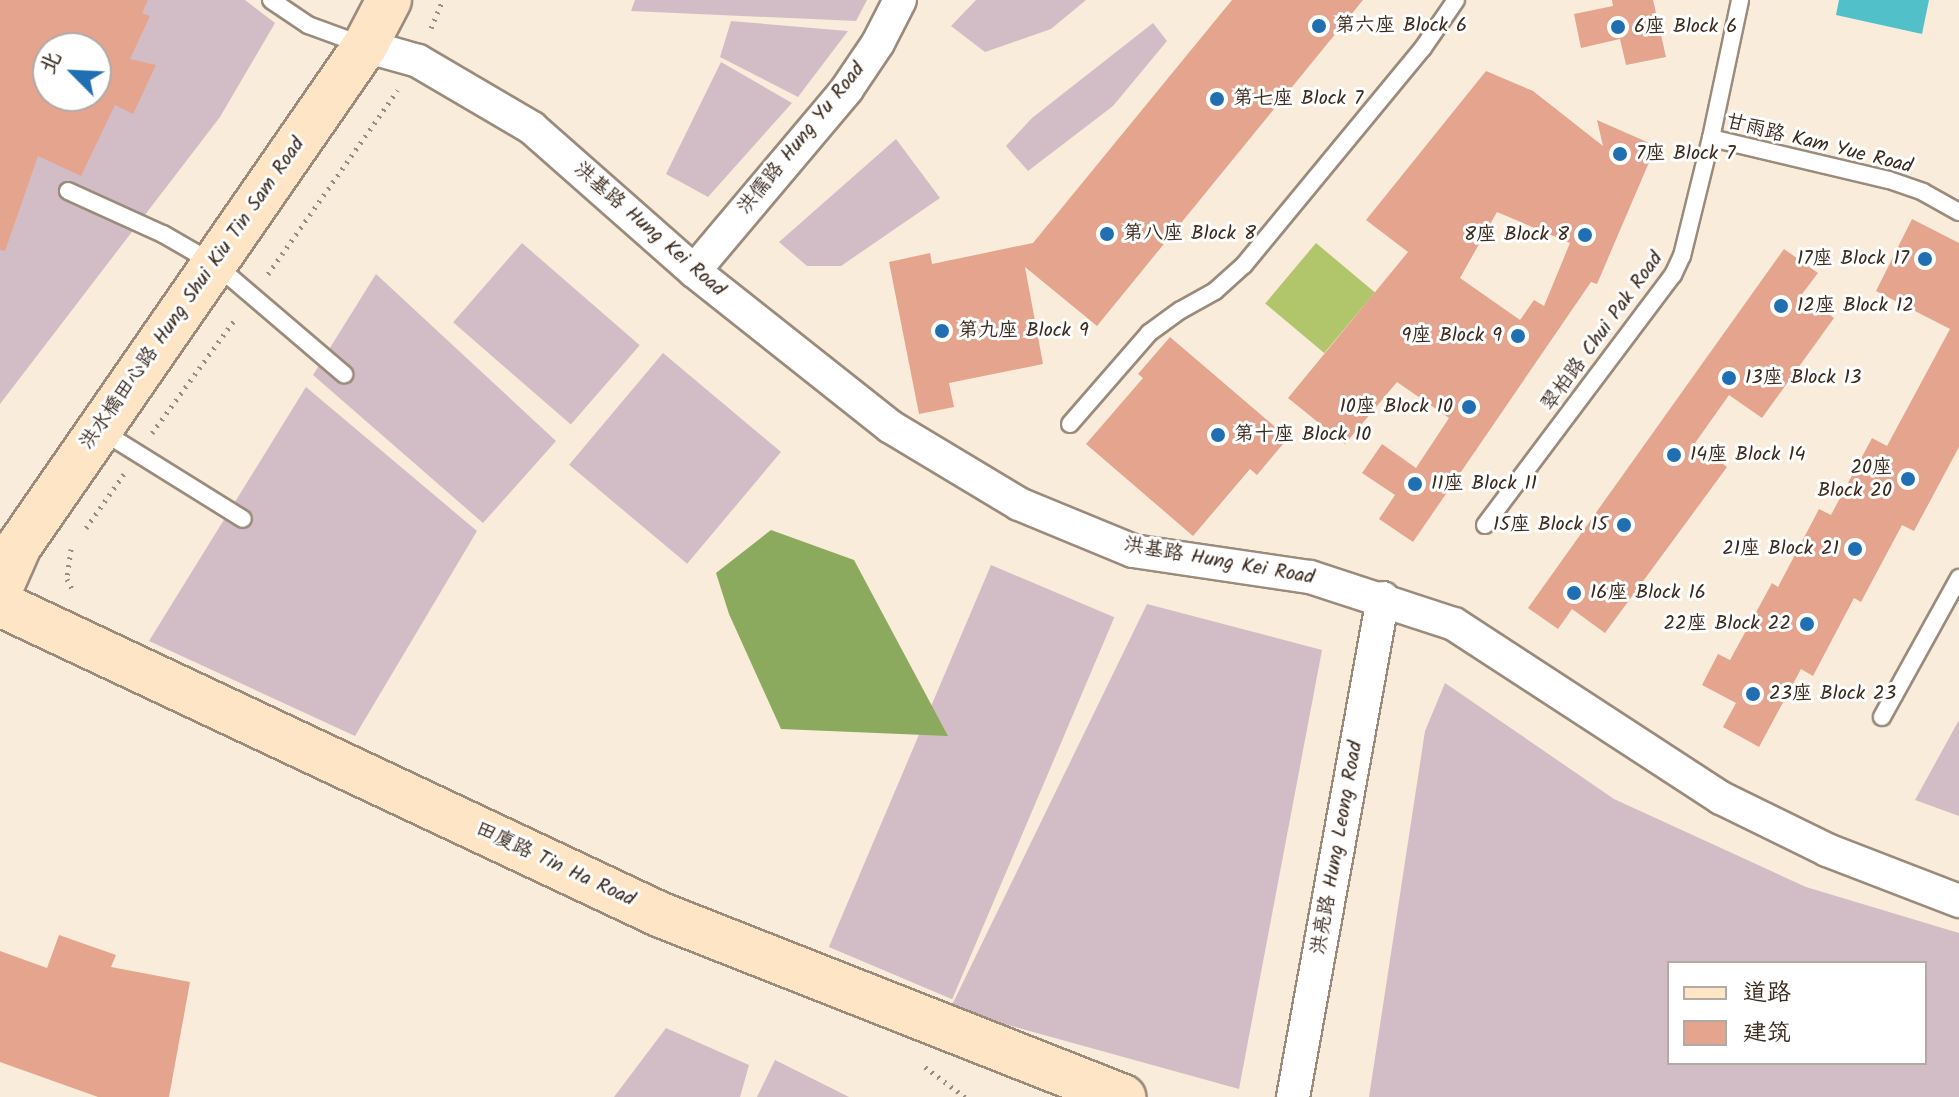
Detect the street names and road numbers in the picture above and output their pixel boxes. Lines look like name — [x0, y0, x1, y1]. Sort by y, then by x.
street label: 洪儒路 Hung Yu Road — [733, 58, 871, 220]
street label: 甘雨路 Kam Yue Road — [1723, 110, 1915, 180]
street label: 洪水橋田心路 Hung Shui Kiu Tin Sam Road — [76, 133, 310, 455]
street label: 洪基路 Hung Kei Road — [568, 158, 730, 302]
street label: 翠柏路 Chui Pak Road — [1537, 248, 1669, 416]
street label: 洪基路 Hung Kei Road — [1122, 533, 1316, 591]
street label: 洪亮路 Hung Leong Road — [1307, 739, 1369, 957]
street label: 田廈路 Tin Ha Road — [472, 818, 638, 912]

